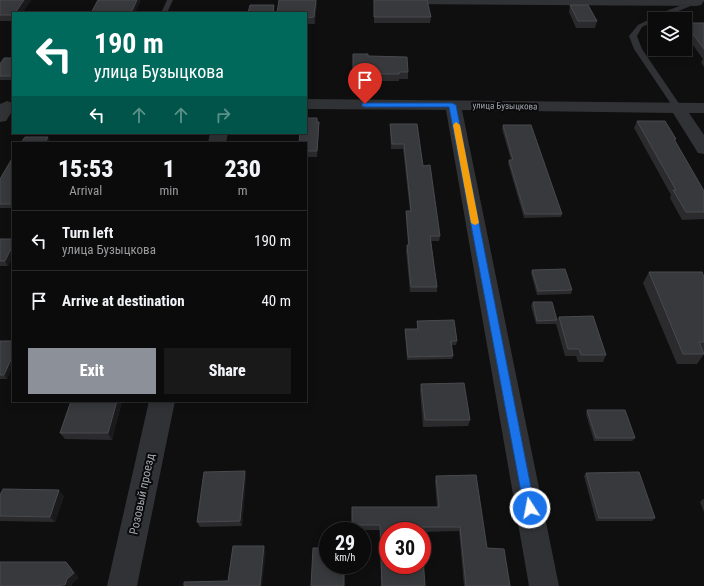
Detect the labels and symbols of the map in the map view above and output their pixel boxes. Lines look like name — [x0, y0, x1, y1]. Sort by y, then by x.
pin — [348, 63, 382, 104]
street label: улица Бузыцкова — [472, 100, 538, 112]
street label: Розовый проезд — [127, 452, 158, 536]
position arrow — [509, 487, 551, 529]
speed limit sign: 30 — [379, 522, 431, 574]

